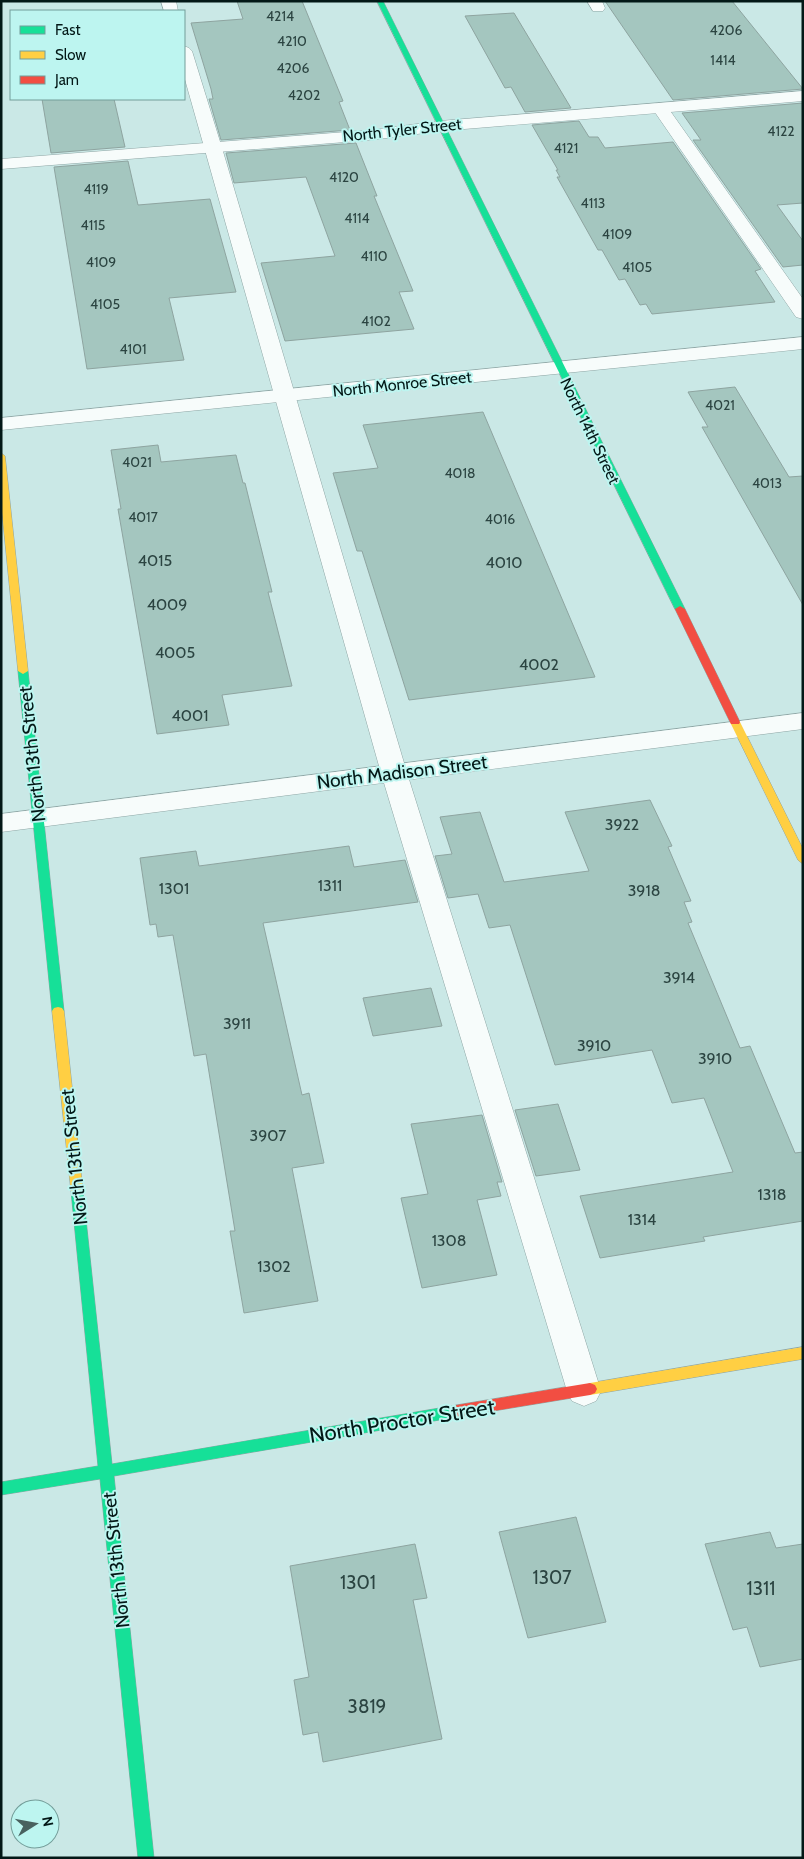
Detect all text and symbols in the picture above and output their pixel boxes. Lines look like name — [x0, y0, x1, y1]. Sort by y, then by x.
house number: 4214 — [266, 7, 294, 25]
legend — [10, 10, 185, 100]
text: Fast — [55, 21, 80, 39]
house number: 4206 — [709, 21, 743, 39]
house number: 4210 — [277, 32, 307, 50]
text: Slow — [55, 46, 86, 64]
house number: 1414 — [710, 51, 736, 69]
house number: 4206 — [276, 59, 310, 77]
text: Jam — [54, 71, 79, 89]
house number: 4202 — [288, 86, 320, 104]
street label: North Tyler Street — [342, 114, 463, 146]
house number: 4122 — [767, 122, 795, 140]
house number: 4121 — [554, 139, 578, 157]
house number: 4120 — [329, 168, 359, 186]
house number: 4119 — [83, 180, 109, 198]
house number: 4113 — [581, 194, 605, 212]
house number: 4114 — [344, 209, 370, 227]
house number: 4115 — [81, 216, 105, 234]
house number: 4109 — [602, 225, 632, 243]
house number: 4110 — [361, 247, 388, 265]
house number: 4109 — [86, 253, 116, 271]
house number: 4105 — [622, 258, 652, 276]
house number: 4105 — [90, 295, 120, 313]
house number: 4102 — [361, 312, 391, 330]
house number: 4101 — [120, 340, 147, 358]
street label: North Monroe Street — [332, 367, 473, 401]
street label: North 14th Street — [556, 375, 624, 488]
house number: 4021 — [705, 396, 735, 414]
house number: 4021 — [122, 453, 152, 471]
house number: 4018 — [445, 464, 475, 482]
house number: 4013 — [752, 474, 782, 492]
house number: 4017 — [128, 508, 158, 526]
house number: 4016 — [485, 510, 515, 528]
house number: 4015 — [138, 551, 172, 570]
house number: 4010 — [486, 553, 522, 572]
house number: 4009 — [147, 595, 187, 614]
house number: 4005 — [155, 643, 195, 662]
house number: 4002 — [519, 655, 559, 674]
street label: North 13th Street — [13, 684, 51, 823]
house number: 4001 — [172, 706, 208, 725]
street label: North Madison Street — [315, 750, 489, 794]
house number: 3922 — [605, 815, 639, 834]
house number: 1311 — [318, 876, 342, 895]
house number: 1301 — [159, 879, 189, 898]
house number: 3918 — [628, 881, 660, 900]
house number: 3914 — [663, 968, 695, 987]
house number: 3911 — [223, 1014, 251, 1033]
house number: 3910 — [577, 1036, 611, 1055]
house number: 3910 — [698, 1049, 732, 1068]
street label: North 13th Street — [55, 1087, 93, 1226]
house number: 3907 — [250, 1126, 286, 1145]
house number: 1318 — [758, 1185, 786, 1204]
house number: 1314 — [628, 1210, 656, 1229]
house number: 1308 — [432, 1231, 466, 1250]
house number: 1302 — [257, 1257, 291, 1276]
street label: North Proctor Street — [307, 1393, 497, 1449]
street label: North 13th Street — [97, 1490, 135, 1629]
house number: 1307 — [532, 1566, 572, 1589]
house number: 1301 — [340, 1571, 376, 1594]
house number: 1311 — [747, 1577, 775, 1600]
house number: 3819 — [348, 1695, 386, 1718]
north arrow — [10, 1799, 60, 1849]
text: N — [38, 1815, 58, 1828]

